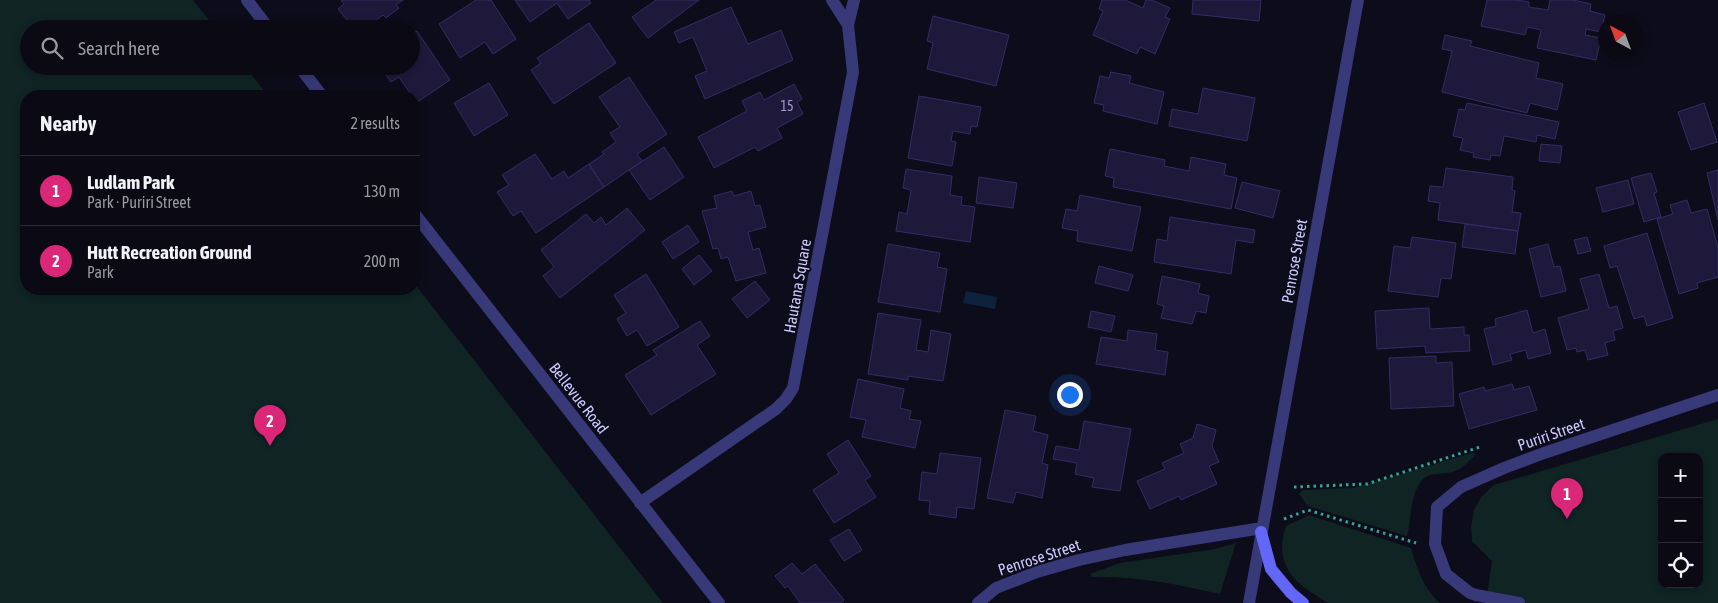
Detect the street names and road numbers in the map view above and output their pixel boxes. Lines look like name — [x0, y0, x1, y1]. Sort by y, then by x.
street label: Penrose Street — [1278, 217, 1310, 304]
street label: Hautana Square — [780, 237, 815, 335]
street label: Bellevue Road — [546, 359, 612, 437]
street label: Puriri Street — [1515, 414, 1587, 454]
street label: Penrose Street — [996, 535, 1083, 579]

